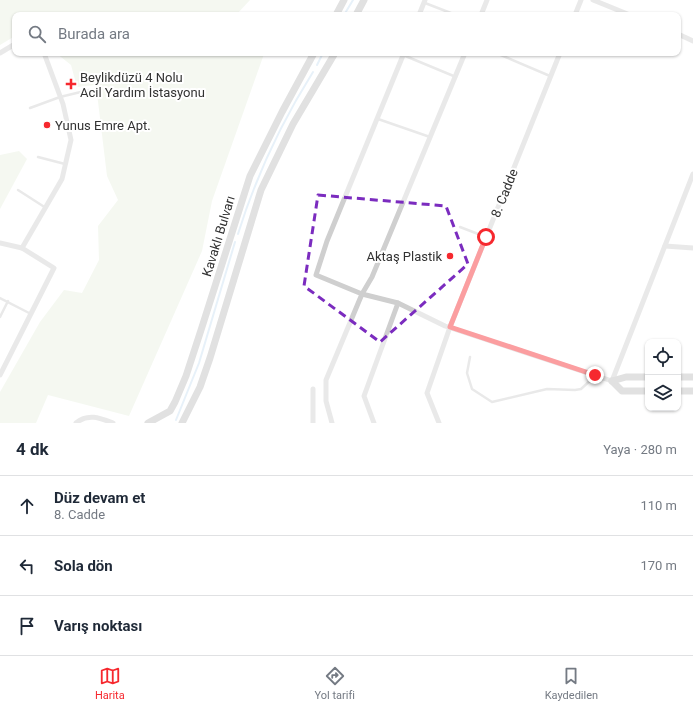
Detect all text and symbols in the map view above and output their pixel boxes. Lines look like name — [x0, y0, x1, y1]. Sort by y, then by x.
search box — [12, 12, 681, 56]
icon: search — [26, 23, 48, 45]
text: Burada ara — [58, 25, 130, 43]
place label: Beylikdüzü 4 Nolu Acil Yardım İstasyonu — [80, 70, 205, 100]
marker: Beylikdüzü 4 Nolu Acil Yardım İstasyonu — [65, 78, 77, 90]
place label: Yunus Emre Apt. — [55, 118, 151, 133]
marker: Yunus Emre Apt. — [42, 120, 52, 130]
street label: 8. Cadde — [488, 167, 521, 220]
street label: Kavaklı Bulvarı — [199, 194, 238, 278]
route start — [477, 228, 495, 246]
place label: Aktaş Plastik — [367, 249, 442, 264]
marker: Aktaş Plastik — [445, 251, 455, 261]
map controls — [645, 339, 681, 411]
button: locate — [645, 339, 681, 375]
route end — [586, 366, 604, 384]
button: layers — [645, 375, 681, 411]
text: 4 dk — [16, 439, 49, 459]
text: Yaya · 280 m — [603, 442, 677, 457]
text: Düz devam et — [54, 489, 145, 507]
icon: ahead — [16, 495, 38, 517]
text: 110 m — [640, 498, 677, 513]
text: 8. Cadde — [54, 507, 105, 522]
icon: left — [16, 555, 38, 577]
text: Sola dön — [54, 557, 113, 575]
text: 170 m — [640, 558, 677, 573]
icon: arrive — [16, 615, 38, 637]
text: Varış noktası — [54, 617, 142, 635]
tab: Harita — [95, 665, 125, 702]
tab: Yol tarifi — [314, 665, 355, 702]
tab: Kaydedilen — [545, 665, 598, 702]

